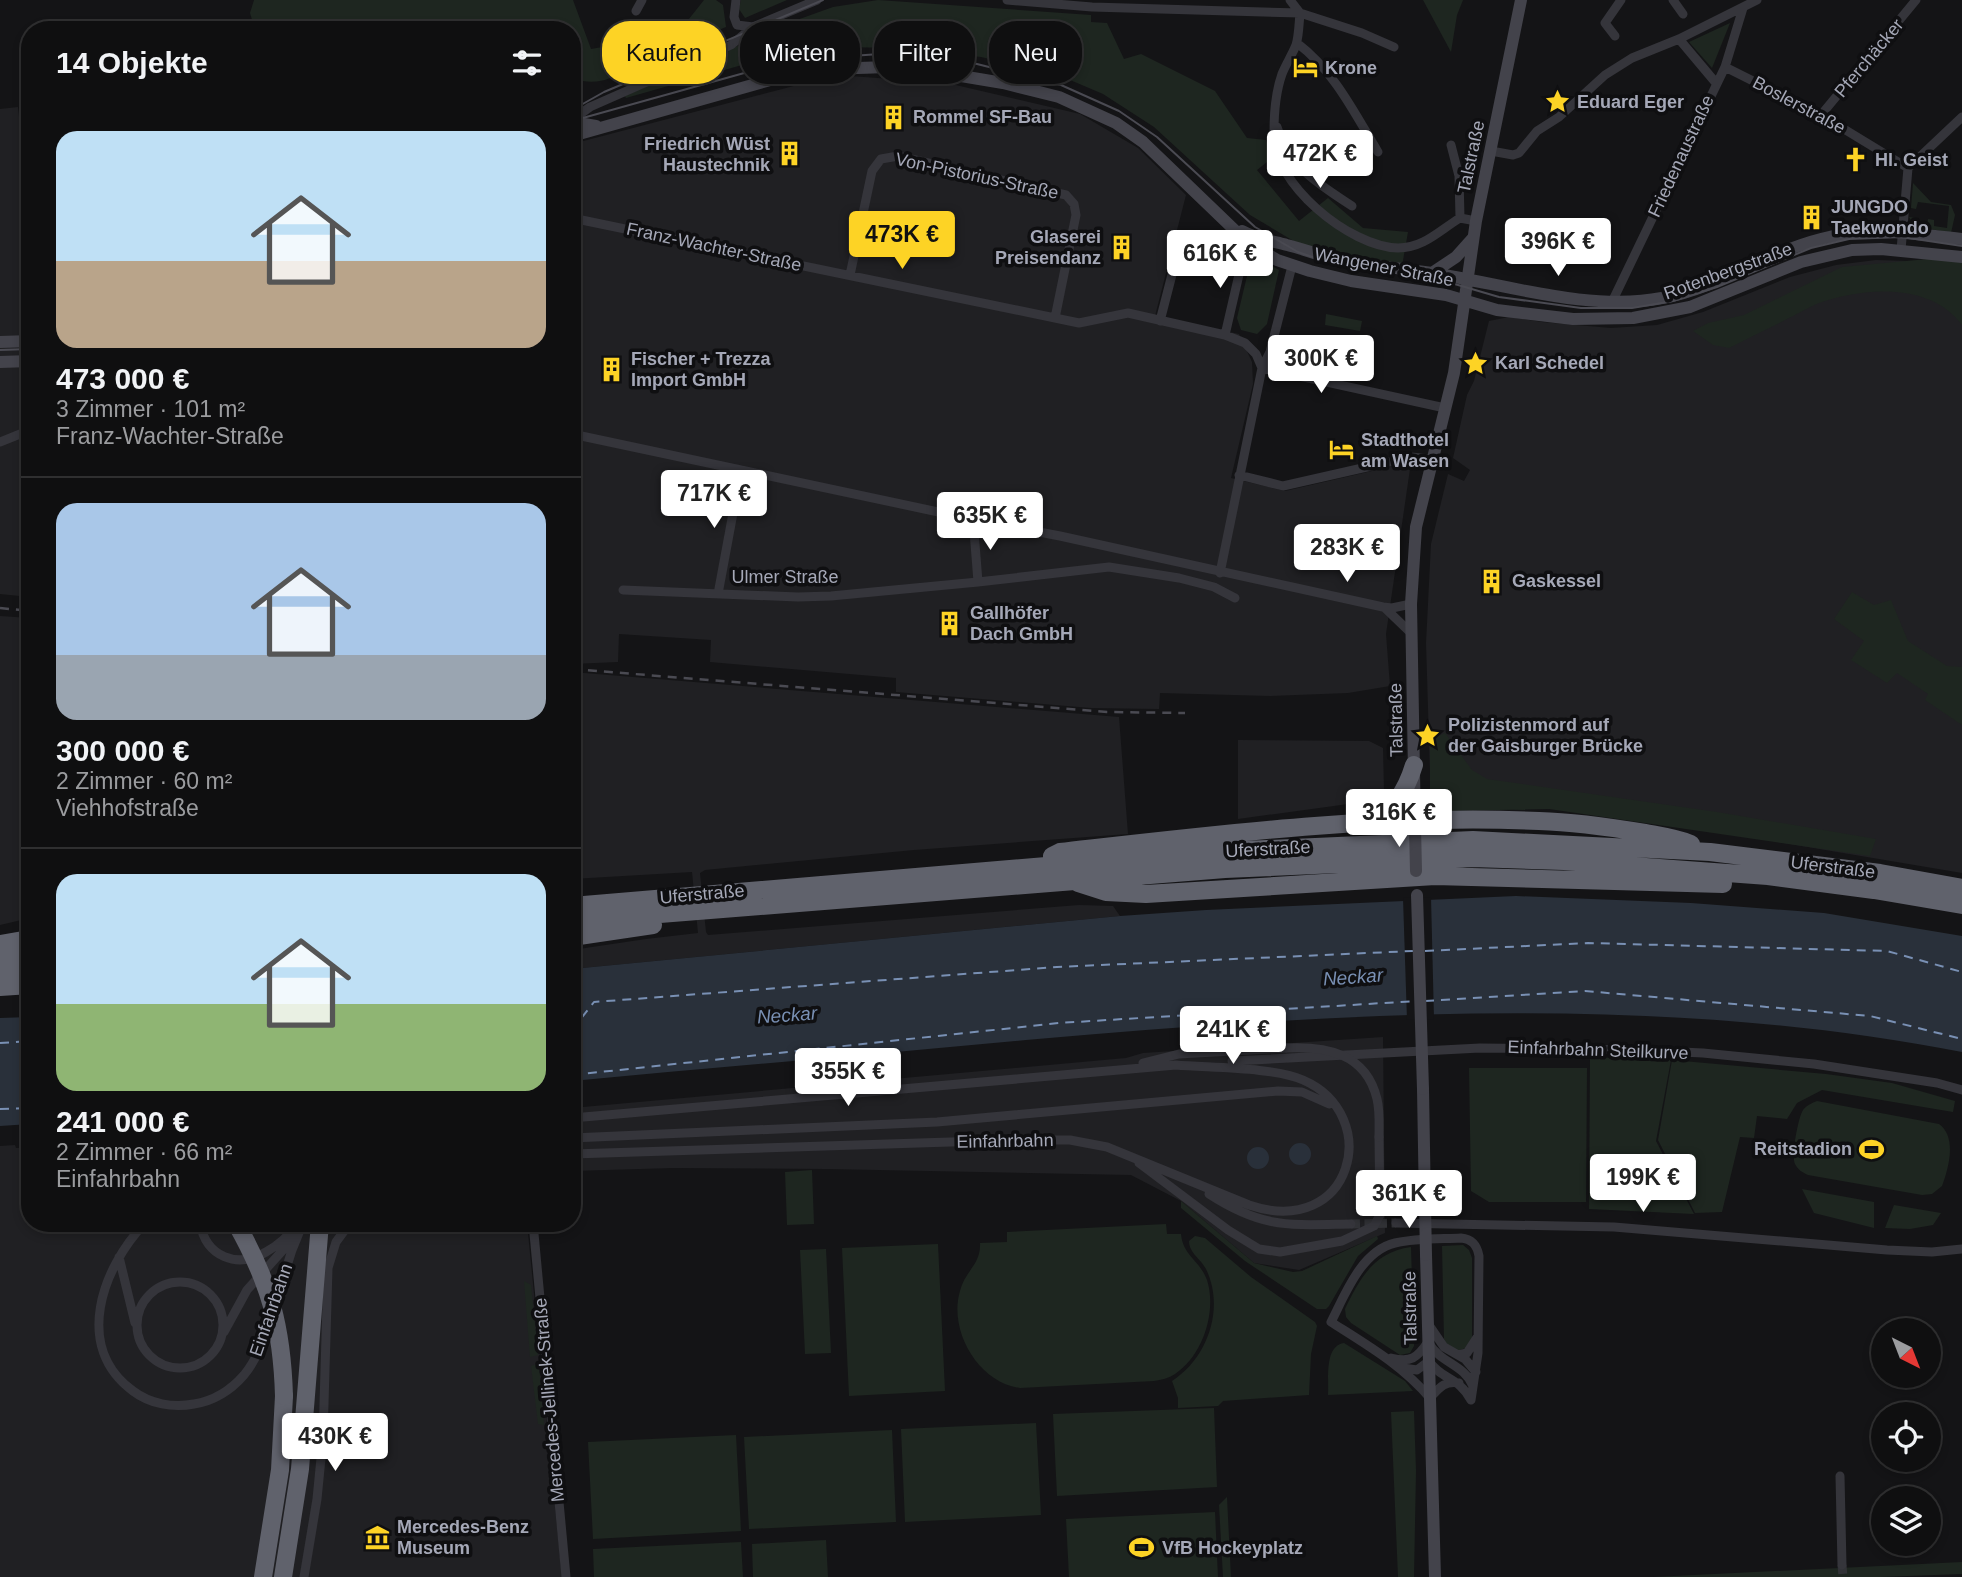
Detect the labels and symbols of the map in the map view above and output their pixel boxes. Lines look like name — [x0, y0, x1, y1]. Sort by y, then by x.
street label: Pferchäcker — [1830, 15, 1908, 101]
hotel icon: Krone — [1291, 54, 1319, 82]
place label: Krone — [1325, 58, 1377, 78]
street label: Boslerstraße — [1749, 72, 1849, 138]
place icon: Eduard Eger — [1543, 88, 1571, 116]
place label: Eduard Eger — [1577, 92, 1684, 112]
street label: Friedenaustraße — [1644, 92, 1718, 220]
building icon: Rommel SF-Bau — [879, 103, 907, 131]
place label: Rommel SF-Bau — [913, 107, 1052, 127]
street label: Talstraße — [1454, 119, 1488, 195]
pin: 472K € — [1263, 130, 1377, 190]
place label: Friedrich Wüst Haustechnik — [644, 134, 771, 175]
building icon: Friedrich Wüst Haustechnik — [776, 140, 804, 168]
church icon: Hl. Geist — [1841, 146, 1869, 174]
street label: Von-Pistorius-Straße — [894, 149, 1060, 203]
place label: Hl. Geist — [1875, 150, 1948, 170]
place label: JUNGDO Taekwondo — [1831, 197, 1929, 238]
building icon: JUNGDO Taekwondo — [1797, 203, 1825, 231]
pin: 473K € — [845, 212, 959, 271]
pin: 396K € — [1501, 218, 1615, 278]
street label: Franz-Wachter-Straße — [625, 219, 803, 275]
place label: Glaserei Preisendanz — [995, 227, 1101, 268]
pin: 616K € — [1163, 230, 1277, 290]
building icon: Glaserei Preisendanz — [1107, 233, 1135, 261]
street label: Rotenbergstraße — [1661, 239, 1795, 303]
street label: Wangener Straße — [1313, 244, 1455, 290]
pin: 300K € — [1264, 336, 1378, 395]
place label: Fischer + Trezza Import GmbH — [631, 349, 772, 390]
place icon: Karl Schedel — [1461, 349, 1489, 377]
place label: Karl Schedel — [1495, 353, 1604, 373]
building icon: Fischer + Trezza Import GmbH — [597, 355, 625, 383]
place label: Stadthotel am Wasen — [1361, 430, 1449, 471]
hotel icon: Stadthotel am Wasen — [1327, 436, 1355, 464]
pin: 717K € — [657, 470, 771, 530]
pin: 635K € — [933, 492, 1047, 552]
pin: 283K € — [1290, 524, 1404, 584]
street label: Ulmer Straße — [731, 567, 839, 587]
building icon: Gaskessel — [1478, 567, 1506, 595]
place label: Gaskessel — [1512, 571, 1601, 591]
place label: Gallhöfer Dach GmbH — [970, 603, 1073, 644]
building icon: Gallhöfer Dach GmbH — [936, 609, 964, 637]
street label: Talstraße — [1385, 683, 1407, 757]
place label: Polizistenmord auf der Gaisburger Brücke — [1448, 715, 1643, 756]
place icon: Polizistenmord auf der Gaisburger Brücke — [1414, 721, 1442, 749]
pin: 316K € — [1342, 790, 1456, 849]
street label: Uferstraße — [1225, 837, 1311, 861]
street label: Uferstraße — [1790, 852, 1876, 882]
street label: Uferstraße — [659, 880, 745, 908]
water label: Neckar — [1322, 964, 1384, 990]
water label: Neckar — [756, 1002, 818, 1028]
pin: 241K € — [1176, 1006, 1290, 1066]
street label: Einfahrbahn Steilkurve — [1507, 1037, 1689, 1063]
pin: 355K € — [791, 1048, 905, 1108]
street label: Einfahrbahn — [956, 1130, 1054, 1152]
sports icon: Reitstadion — [1858, 1135, 1886, 1163]
place label: Reitstadion — [1754, 1139, 1852, 1159]
pin: 199K € — [1586, 1154, 1700, 1214]
pin: 361K € — [1352, 1170, 1466, 1230]
street label: Einfahrbahn — [246, 1261, 296, 1359]
street label: Talstraße — [1399, 1271, 1421, 1345]
street label: Mercedes-Jellinek-Straße — [530, 1297, 568, 1503]
north arrow — [1871, 1318, 1941, 1388]
pin: 430K € — [278, 1414, 392, 1473]
place label: Mercedes-Benz Museum — [397, 1517, 529, 1558]
museum icon: Mercedes-Benz Museum — [363, 1523, 391, 1551]
sports icon: VfB Hockeyplatz — [1128, 1534, 1156, 1562]
place label: VfB Hockeyplatz — [1162, 1538, 1303, 1558]

